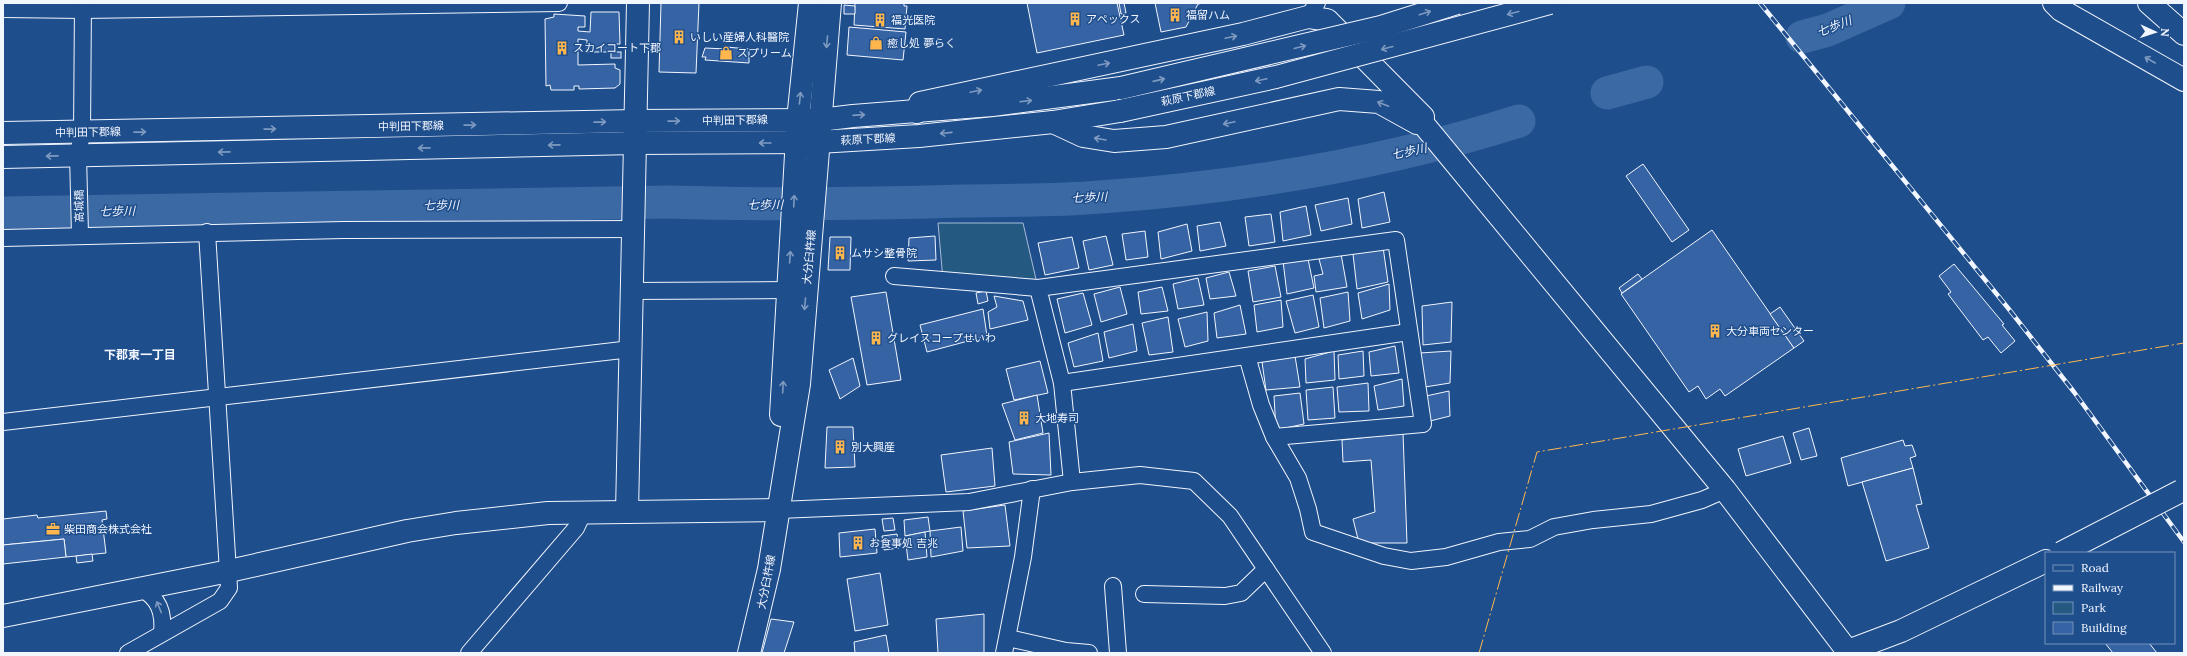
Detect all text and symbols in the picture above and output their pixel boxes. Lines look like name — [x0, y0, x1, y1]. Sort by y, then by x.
building icon: 福留ハム — [1167, 7, 1183, 23]
place label: 福留ハム — [1186, 8, 1230, 22]
one-way arrow — [1418, 9, 1431, 16]
one-way arrow — [1506, 10, 1519, 18]
building icon: アペックス — [1067, 11, 1083, 27]
building icon: 福光医院 — [872, 12, 888, 28]
place label: アペックス — [1086, 12, 1140, 26]
water label: 七歩川 — [1815, 12, 1855, 39]
north arrow — [2135, 12, 2175, 52]
place label: 福光医院 — [891, 13, 935, 27]
text: N — [2158, 28, 2172, 38]
building icon: いしい産婦人科醫院 — [671, 29, 687, 45]
place label: いしい産婦人科醫院 — [690, 30, 789, 44]
one-way arrow — [1224, 33, 1237, 41]
one-way arrow — [823, 35, 831, 48]
shop icon: 癒し処 夢らく — [868, 35, 884, 51]
place label: 癒し処 夢らく — [887, 36, 956, 50]
building icon: スカイコート下郡 — [554, 40, 570, 56]
place label: スカイコート下郡 — [573, 41, 661, 55]
one-way arrow — [1293, 43, 1306, 51]
shop icon: スプリーム — [718, 45, 734, 61]
one-way arrow — [1381, 45, 1394, 52]
place label: スプリーム — [737, 46, 792, 60]
one-way arrow — [2144, 56, 2156, 64]
one-way arrow — [1097, 60, 1110, 68]
one-way arrow — [1153, 75, 1166, 83]
one-way arrow — [1255, 77, 1268, 85]
street label: 萩原下郡線 — [1160, 83, 1216, 109]
one-way arrow — [970, 86, 983, 94]
one-way arrow — [797, 92, 804, 105]
one-way arrow — [1019, 97, 1032, 105]
one-way arrow — [1378, 100, 1390, 108]
street label: 中判田下郡線 — [702, 112, 768, 128]
one-way arrow — [852, 112, 865, 119]
one-way arrow — [667, 117, 680, 125]
street label: 中判田下郡線 — [378, 118, 444, 134]
one-way arrow — [593, 118, 606, 126]
one-way arrow — [1222, 120, 1235, 128]
one-way arrow — [463, 121, 476, 128]
street label: 中判田下郡線 — [55, 124, 121, 140]
one-way arrow — [263, 125, 276, 133]
one-way arrow — [133, 128, 146, 135]
one-way arrow — [940, 129, 953, 137]
street label: 萩原下郡線 — [840, 131, 896, 147]
one-way arrow — [1094, 135, 1107, 143]
one-way arrow — [759, 139, 772, 147]
water label: 七歩川 — [1390, 140, 1430, 162]
one-way arrow — [548, 141, 561, 149]
one-way arrow — [418, 144, 431, 151]
one-way arrow — [218, 148, 231, 156]
one-way arrow — [46, 152, 59, 159]
street label: 高城橋 — [72, 189, 86, 223]
water label: 七歩川 — [1071, 189, 1109, 205]
one-way arrow — [790, 195, 797, 208]
water label: 七歩川 — [423, 197, 461, 213]
water label: 七歩川 — [747, 197, 785, 212]
water label: 七歩川 — [99, 203, 137, 219]
street label: 大分臼杵線 — [800, 229, 818, 285]
building icon: ムサシ整骨院 — [832, 245, 848, 261]
place label: ムサシ整骨院 — [851, 246, 917, 260]
one-way arrow — [787, 251, 794, 264]
one-way arrow — [802, 297, 809, 310]
building icon: 大分車両センター — [1707, 323, 1723, 339]
place label: 大分車両センター — [1726, 324, 1814, 338]
building icon: グレイスコープせいわ — [868, 330, 884, 346]
place label: グレイスコープせいわ — [887, 331, 996, 345]
district label: 下郡東一丁目 — [104, 347, 176, 362]
one-way arrow — [779, 381, 786, 394]
building icon: 大地寿司 — [1016, 410, 1032, 426]
place label: 大地寿司 — [1035, 411, 1079, 425]
building icon: 別大興産 — [832, 439, 848, 455]
place label: 別大興産 — [851, 440, 895, 454]
office icon: 柴田商会株式会社 — [45, 521, 61, 537]
place label: 柴田商会株式会社 — [64, 522, 152, 536]
building icon: お食事処 吉兆 — [850, 535, 866, 551]
place label: お食事処 吉兆 — [869, 536, 938, 550]
legend — [2045, 552, 2175, 644]
street label: 大分臼杵線 — [754, 554, 778, 610]
text: Road — [2081, 560, 2109, 575]
text: Railway — [2081, 580, 2124, 595]
text: Park — [2081, 600, 2107, 615]
one-way arrow — [155, 601, 162, 613]
text: Building — [2081, 620, 2127, 635]

